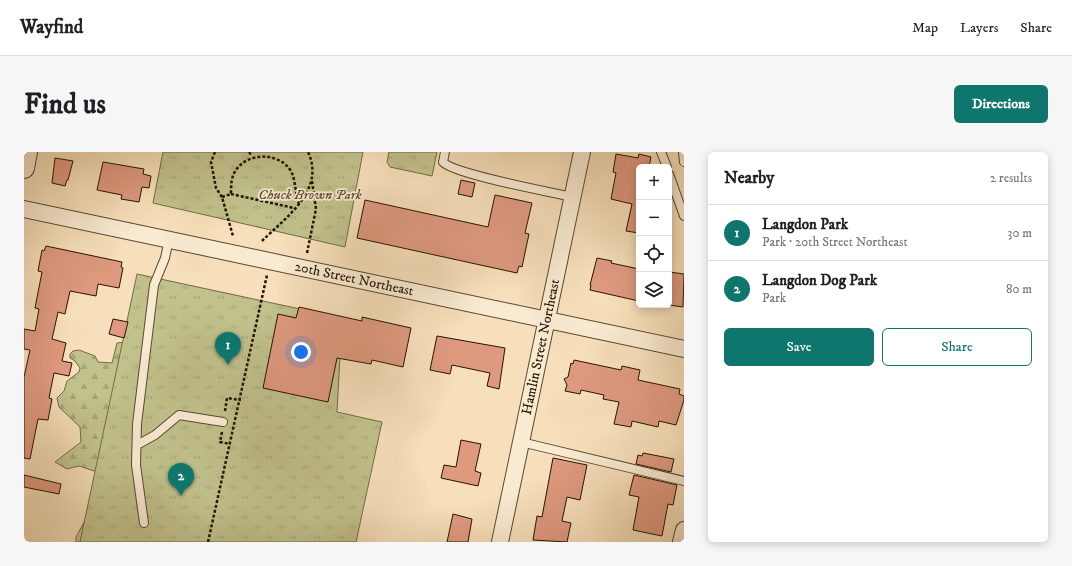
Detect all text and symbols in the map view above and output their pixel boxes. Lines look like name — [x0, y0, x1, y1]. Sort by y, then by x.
text: Wayfind — [20, 16, 83, 39]
text: Map — [912, 19, 938, 37]
text: Layers — [960, 19, 998, 37]
text: Share — [1020, 19, 1052, 37]
button: Directions — [954, 85, 1048, 123]
text: Find us — [24, 87, 106, 122]
map controls — [636, 164, 672, 308]
button: + — [636, 164, 672, 200]
text: Nearby — [724, 167, 774, 189]
text: 2 results — [990, 170, 1032, 186]
park label: Chuck Brown Park — [258, 186, 362, 204]
button: − — [636, 200, 672, 236]
text: Langdon Park — [762, 215, 848, 234]
text: 1 — [735, 225, 739, 241]
text: 30 m — [1008, 225, 1032, 241]
text: Park · 20th Street Northeast — [762, 234, 908, 250]
button: locate — [636, 236, 672, 272]
street label: 20th Street Northeast — [293, 258, 416, 301]
text: Langdon Dog Park — [762, 271, 877, 290]
button: layers — [636, 272, 672, 308]
street label: Hamlin Street Northeast — [518, 277, 564, 417]
text: 2 — [734, 281, 740, 297]
text: 80 m — [1006, 281, 1032, 297]
text: Park — [762, 290, 786, 306]
button: Save — [724, 328, 874, 366]
button: Share — [882, 328, 1032, 366]
pin: 1 — [215, 332, 241, 365]
your location — [291, 342, 311, 362]
pin: 2 — [168, 463, 194, 496]

